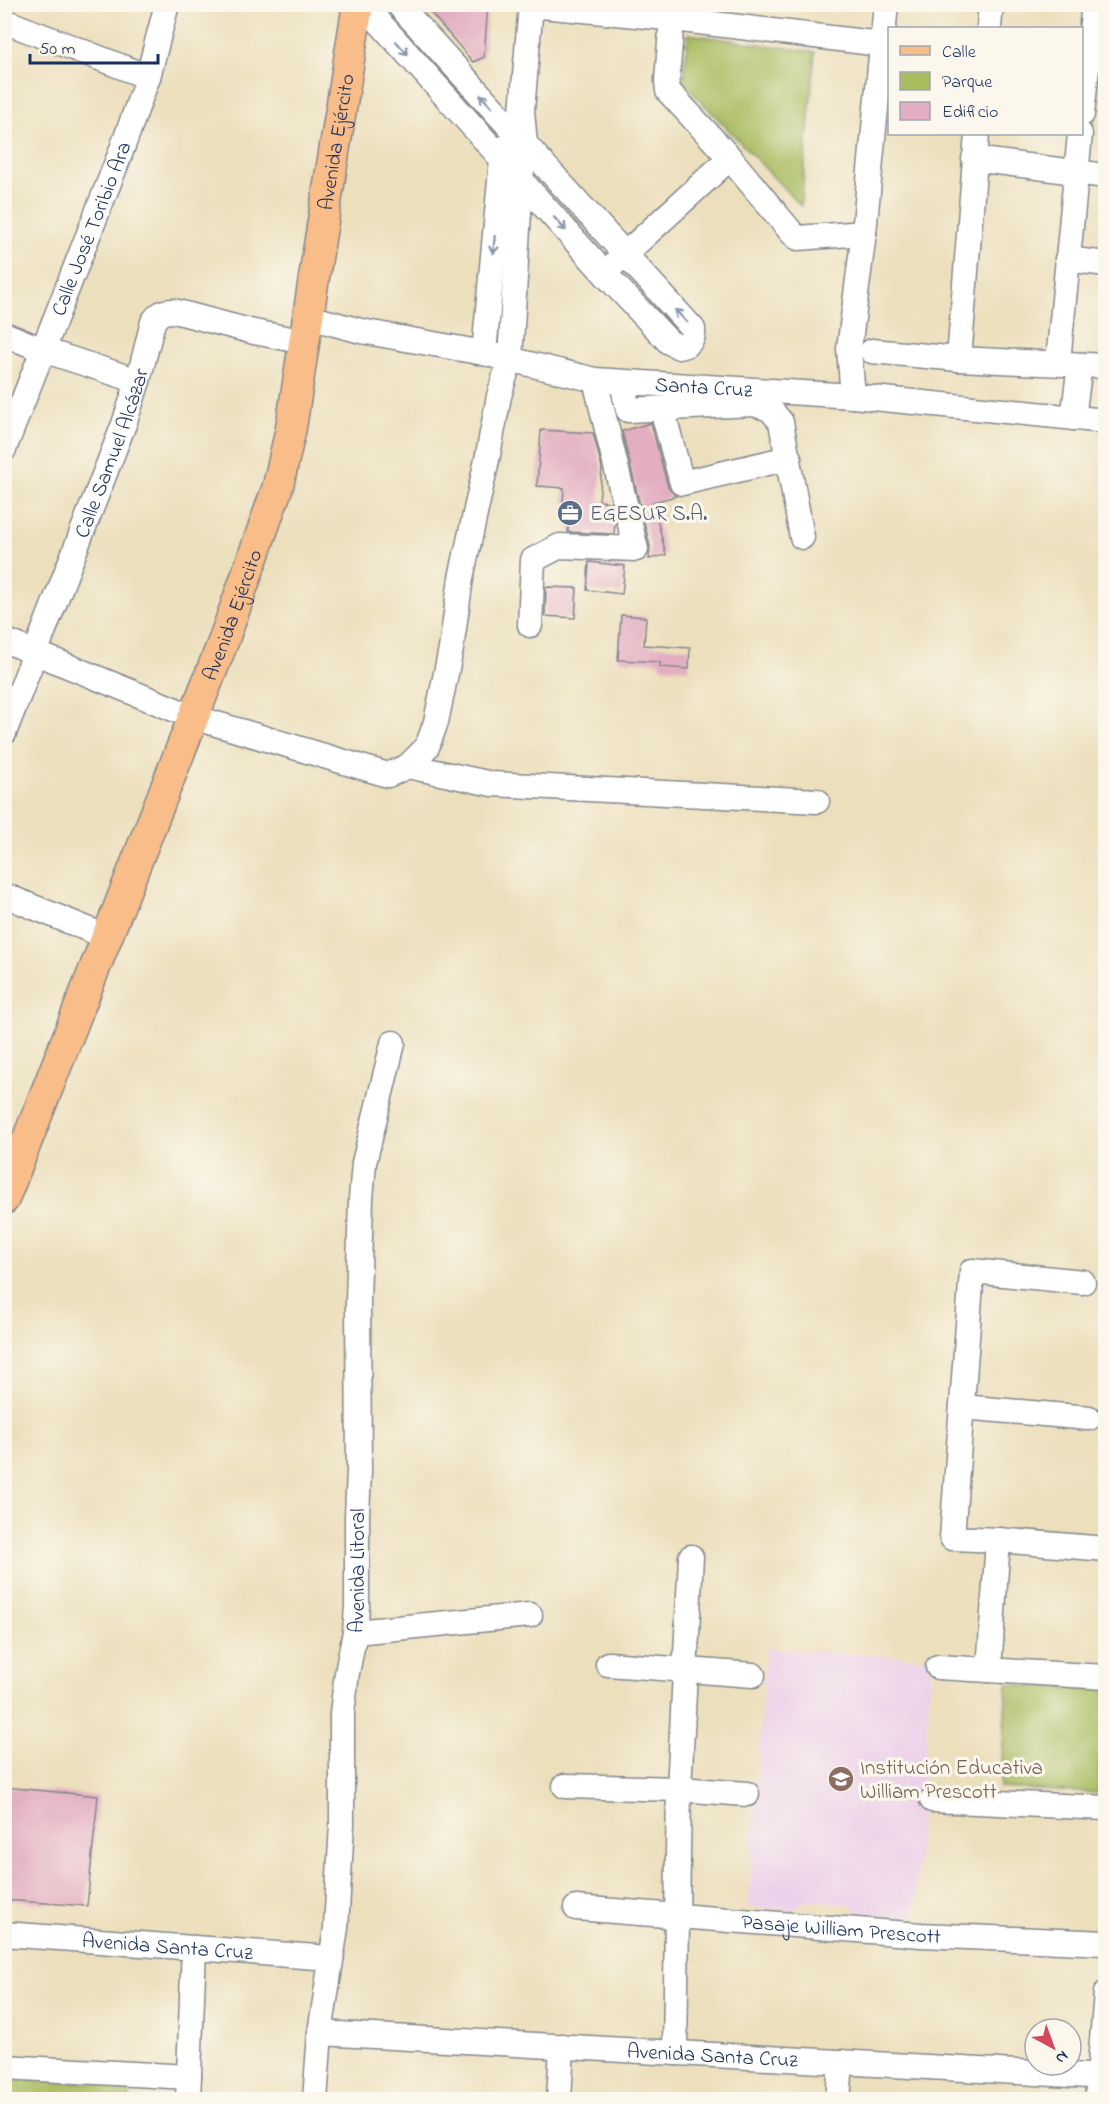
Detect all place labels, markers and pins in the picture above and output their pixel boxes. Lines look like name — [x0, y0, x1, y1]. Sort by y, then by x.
office icon: EGESUR S.A. — [555, 498, 585, 528]
place label: EGESUR S.A. — [590, 500, 707, 530]
place label: Institución Educativa William Prescott — [860, 1754, 1043, 1808]
school or university icon: Institución Educativa William Prescott — [826, 1764, 856, 1794]

